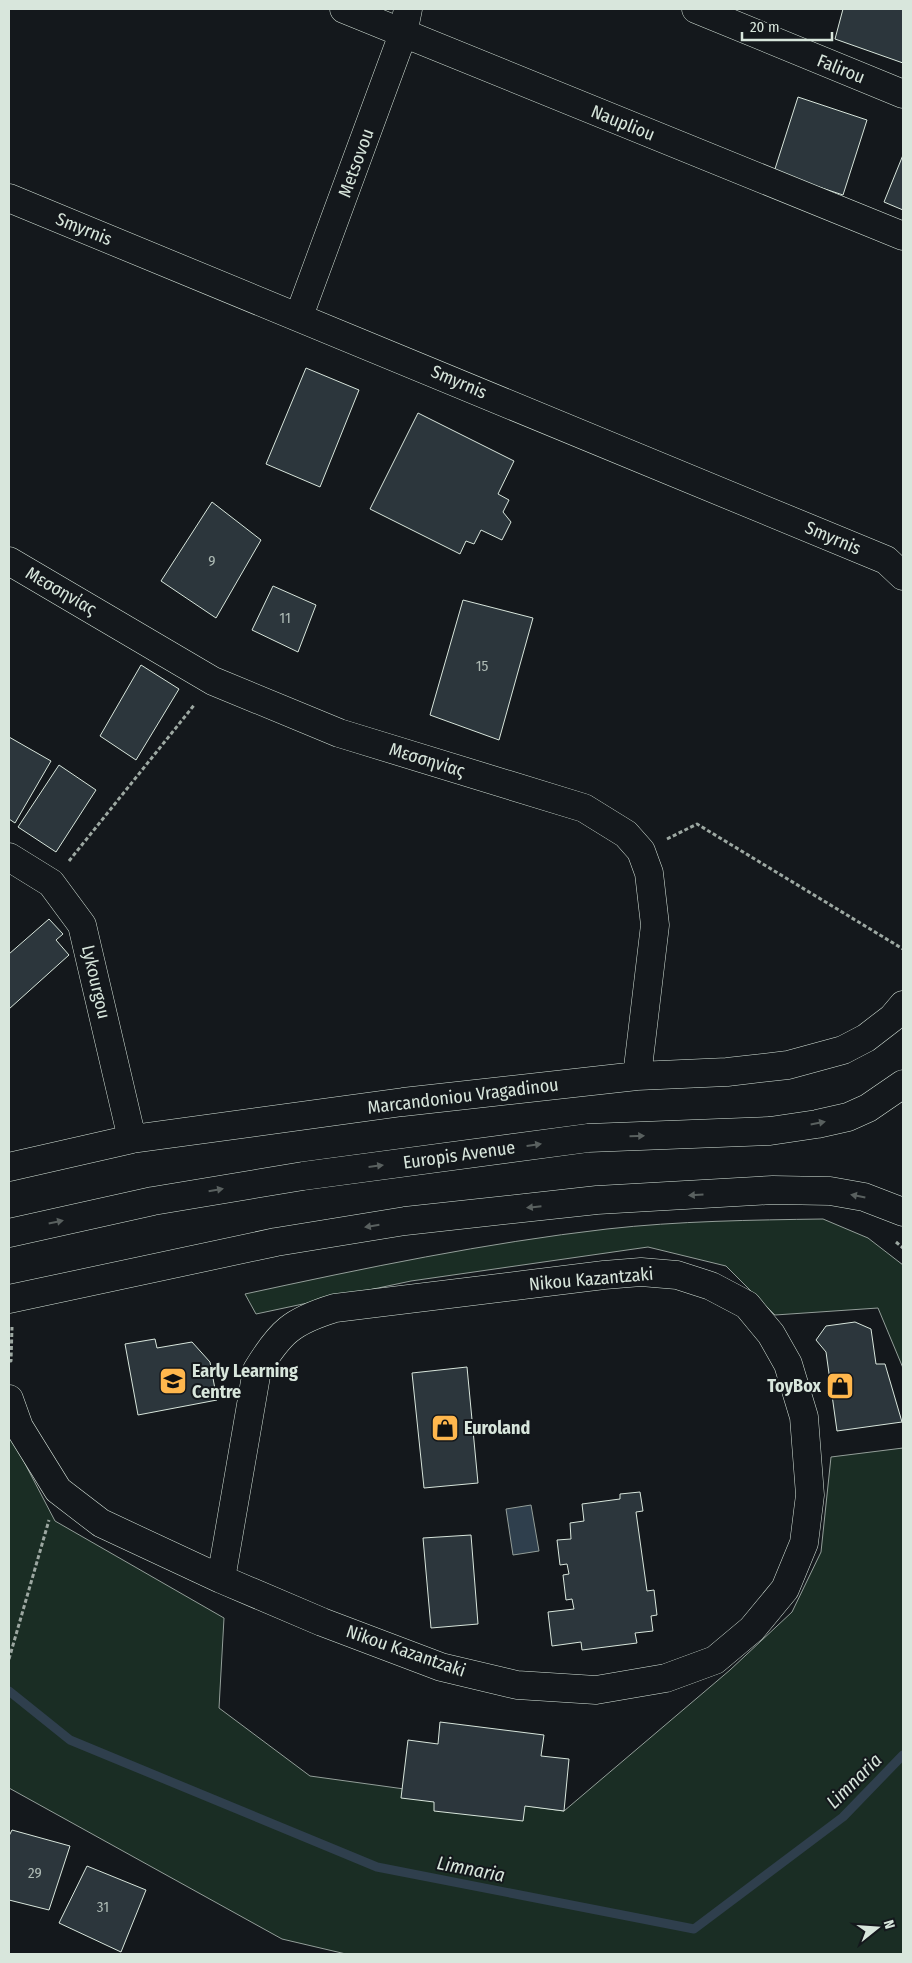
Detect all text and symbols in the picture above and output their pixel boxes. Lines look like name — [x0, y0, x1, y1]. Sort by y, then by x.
scale bar — [742, 10, 832, 42]
text: 20 m — [750, 18, 780, 36]
street label: Falirou — [814, 50, 868, 88]
street label: Naupliou — [588, 100, 658, 146]
street label: Metsovou — [333, 126, 379, 200]
street label: Smyrnis — [53, 208, 116, 250]
street label: Smyrnis — [428, 360, 491, 404]
street label: Smyrnis — [802, 516, 865, 560]
house number: 9 — [208, 552, 216, 570]
street label: Μεσσηνίας — [22, 562, 101, 620]
house number: 11 — [279, 609, 291, 627]
house number: 15 — [476, 657, 488, 675]
street label: Μεσσηνίας — [387, 738, 468, 782]
street label: Lykourgou — [77, 943, 115, 1021]
street label: Marcandoniou Vragadinou — [366, 1073, 560, 1119]
one-way arrow — [811, 1119, 827, 1127]
one-way arrow — [629, 1132, 645, 1140]
street label: Europis Avenue — [402, 1136, 517, 1174]
one-way arrow — [526, 1141, 542, 1149]
one-way arrow — [369, 1162, 385, 1170]
one-way arrow — [208, 1186, 224, 1194]
one-way arrow — [687, 1191, 703, 1199]
one-way arrow — [850, 1192, 865, 1200]
one-way arrow — [525, 1203, 541, 1211]
one-way arrow — [49, 1218, 64, 1226]
one-way arrow — [364, 1223, 380, 1231]
street label: Nikou Kazantzaki — [528, 1263, 654, 1295]
place label: Early Learning Centre — [192, 1360, 298, 1403]
school or university icon: Early Learning Centre — [158, 1366, 188, 1396]
shop icon: ToyBox — [825, 1371, 855, 1401]
place label: ToyBox — [767, 1375, 822, 1397]
shop icon: Euroland — [430, 1413, 460, 1443]
place label: Euroland — [464, 1417, 530, 1439]
street label: Nikou Kazantzaki — [343, 1620, 469, 1682]
water label: Limnaria — [822, 1749, 886, 1813]
water label: Limnaria — [435, 1851, 507, 1887]
house number: 29 — [28, 1864, 42, 1882]
house number: 31 — [97, 1898, 109, 1916]
north arrow — [852, 1903, 902, 1953]
text: N — [880, 1918, 898, 1931]

